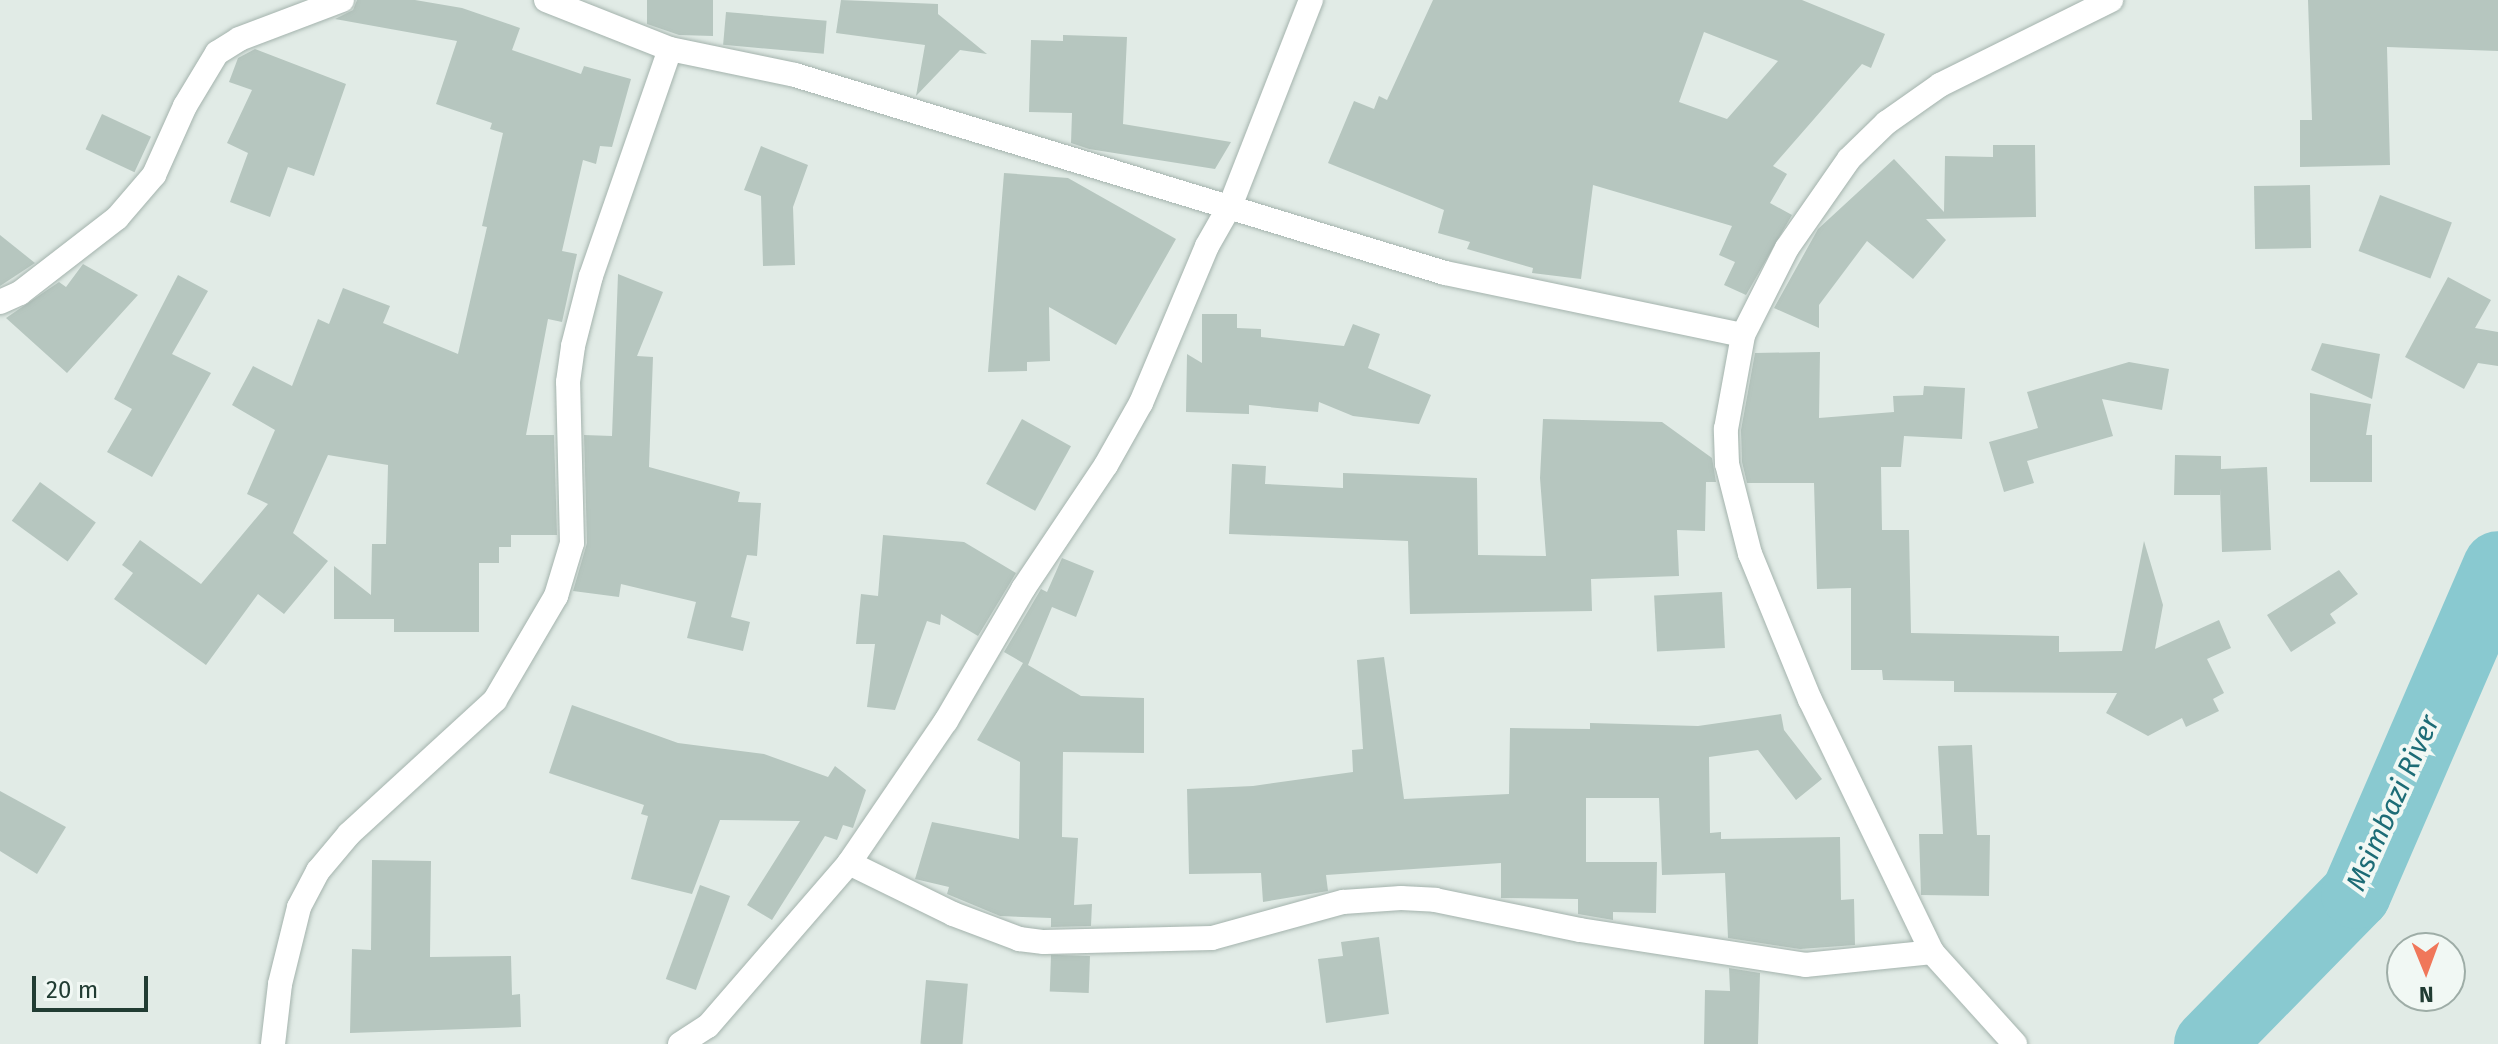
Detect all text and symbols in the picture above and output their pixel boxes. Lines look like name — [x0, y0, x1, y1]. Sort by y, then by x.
water label: Msimbazi River — [2339, 710, 2447, 896]
north arrow — [2386, 932, 2466, 1012]
scale bar — [36, 960, 152, 1010]
text: 20 m — [46, 976, 98, 1004]
text: N — [2419, 981, 2434, 1008]

